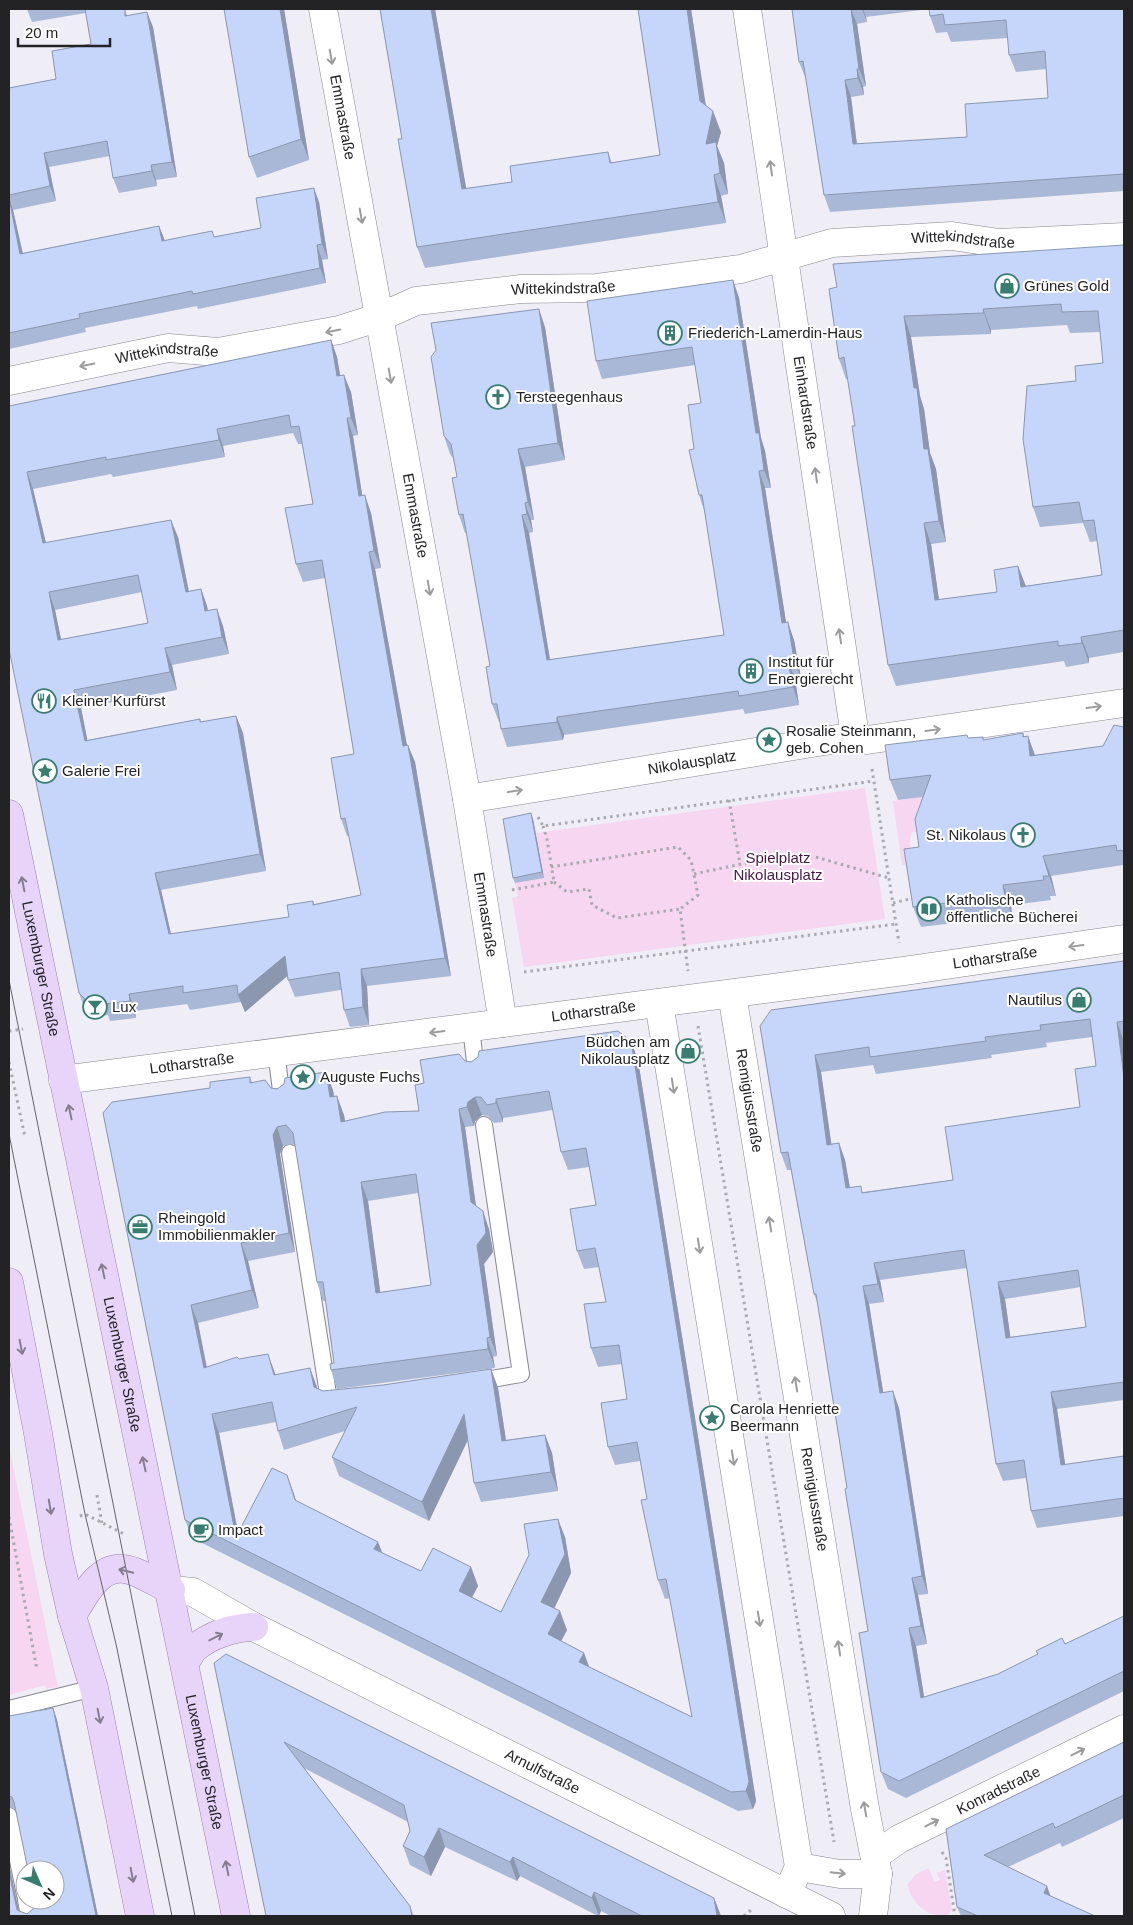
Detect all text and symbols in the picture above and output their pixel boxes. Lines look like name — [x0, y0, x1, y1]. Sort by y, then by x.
scale bar — [18, 15, 110, 47]
text: 20 m — [25, 24, 58, 41]
one-way arrow — [327, 48, 337, 64]
street label: Emmastraße — [327, 73, 359, 161]
one-way arrow — [766, 161, 776, 177]
one-way arrow — [357, 208, 366, 224]
street label: Wittekindstraße — [911, 227, 1015, 251]
shop icon: Grünes Gold — [994, 273, 1020, 299]
street label: Wittekindstraße — [510, 277, 616, 298]
place label: Grünes Gold — [1024, 277, 1109, 294]
building icon: Friederich-Lamerdin-Haus — [657, 320, 683, 346]
place label: Friederich-Lamerdin-Haus — [688, 324, 862, 341]
one-way arrow — [325, 327, 341, 337]
street label: Wittekindstraße — [114, 339, 219, 367]
street label: Einhardstraße — [791, 355, 821, 450]
one-way arrow — [79, 361, 95, 370]
one-way arrow — [386, 368, 396, 384]
church icon: Tersteegenhaus — [485, 384, 511, 410]
place label: Tersteegenhaus — [516, 388, 623, 405]
one-way arrow — [811, 468, 821, 484]
street label: Emmastraße — [400, 472, 432, 559]
one-way arrow — [424, 579, 434, 595]
one-way arrow — [835, 628, 845, 644]
place label: Institut für Energierecht — [768, 653, 854, 687]
building icon: Institut für Energierecht — [738, 658, 764, 684]
restaurant icon: Kleiner Kurfürst — [31, 688, 57, 714]
place label: Kleiner Kurfürst — [62, 692, 166, 709]
one-way arrow — [1085, 702, 1101, 712]
place label: Rosalie Steinmann, geb. Cohen — [786, 722, 916, 756]
one-way arrow — [925, 725, 941, 735]
place icon: Rosalie Steinmann, geb. Cohen — [756, 727, 782, 753]
street label: Nikolausplatz — [647, 746, 737, 778]
place icon: Galerie Frei — [32, 758, 58, 784]
place label: Galerie Frei — [62, 762, 140, 779]
one-way arrow — [507, 785, 523, 795]
church icon: St. Nikolaus — [1010, 822, 1036, 848]
place label: St. Nikolaus — [926, 826, 1006, 843]
park label: Spielplatz Nikolausplatz — [733, 849, 823, 883]
street label: Emmastraße — [471, 871, 501, 958]
one-way arrow — [18, 877, 27, 893]
place label: Katholische öffentliche Bücherei — [946, 891, 1077, 925]
library icon: Katholische öffentliche Bücherei — [916, 896, 942, 922]
street label: Luxemburger Straße — [19, 900, 64, 1038]
one-way arrow — [1068, 942, 1084, 952]
street label: Lotharstraße — [952, 943, 1038, 972]
shop icon: Nautilus — [1066, 987, 1092, 1013]
place label: Nautilus — [1008, 991, 1062, 1008]
bar icon: Lux — [82, 994, 108, 1020]
street label: Lotharstraße — [550, 997, 637, 1025]
place label: Lux — [112, 998, 137, 1015]
one-way arrow — [430, 1027, 446, 1037]
place label: Büdchen am Nikolausplatz — [581, 1033, 670, 1067]
shop icon: Büdchen am Nikolausplatz — [675, 1038, 701, 1064]
street label: Remigiusstraße — [733, 1047, 767, 1154]
street label: Lotharstraße — [149, 1049, 235, 1077]
place icon: Auguste Fuchs — [290, 1064, 316, 1090]
place label: Auguste Fuchs — [320, 1068, 420, 1085]
one-way arrow — [668, 1077, 678, 1093]
one-way arrow — [65, 1104, 74, 1120]
place label: Rheingold Immobilienmakler — [158, 1209, 276, 1243]
office icon: Rheingold Immobilienmakler — [127, 1214, 153, 1240]
one-way arrow — [764, 1216, 774, 1232]
one-way arrow — [694, 1238, 704, 1254]
one-way arrow — [98, 1263, 108, 1279]
street label: Luxemburger Straße — [101, 1295, 145, 1433]
one-way arrow — [17, 1339, 27, 1355]
one-way arrow — [790, 1377, 800, 1393]
place label: Carola Henriette Beermann — [730, 1400, 839, 1434]
place icon: Carola Henriette Beermann — [699, 1405, 725, 1431]
street label: Remigiusstraße — [798, 1446, 832, 1552]
one-way arrow — [728, 1450, 738, 1466]
one-way arrow — [139, 1457, 148, 1473]
one-way arrow — [45, 1499, 55, 1515]
cafe icon: Impact — [188, 1517, 214, 1543]
place label: Impact — [218, 1521, 264, 1538]
one-way arrow — [118, 1566, 134, 1575]
one-way arrow — [754, 1610, 764, 1626]
one-way arrow — [208, 1632, 223, 1642]
one-way arrow — [833, 1641, 843, 1657]
street label: Luxemburger Straße — [183, 1693, 227, 1831]
one-way arrow — [95, 1708, 105, 1724]
street label: Arnulfstraße — [502, 1745, 583, 1797]
one-way arrow — [1070, 1747, 1085, 1756]
street label: Konradstraße — [954, 1762, 1043, 1818]
one-way arrow — [860, 1801, 870, 1817]
one-way arrow — [924, 1818, 939, 1827]
north arrow — [15, 1860, 65, 1910]
one-way arrow — [221, 1861, 231, 1877]
one-way arrow — [127, 1867, 137, 1883]
one-way arrow — [830, 1868, 846, 1878]
text: N — [40, 1885, 58, 1903]

